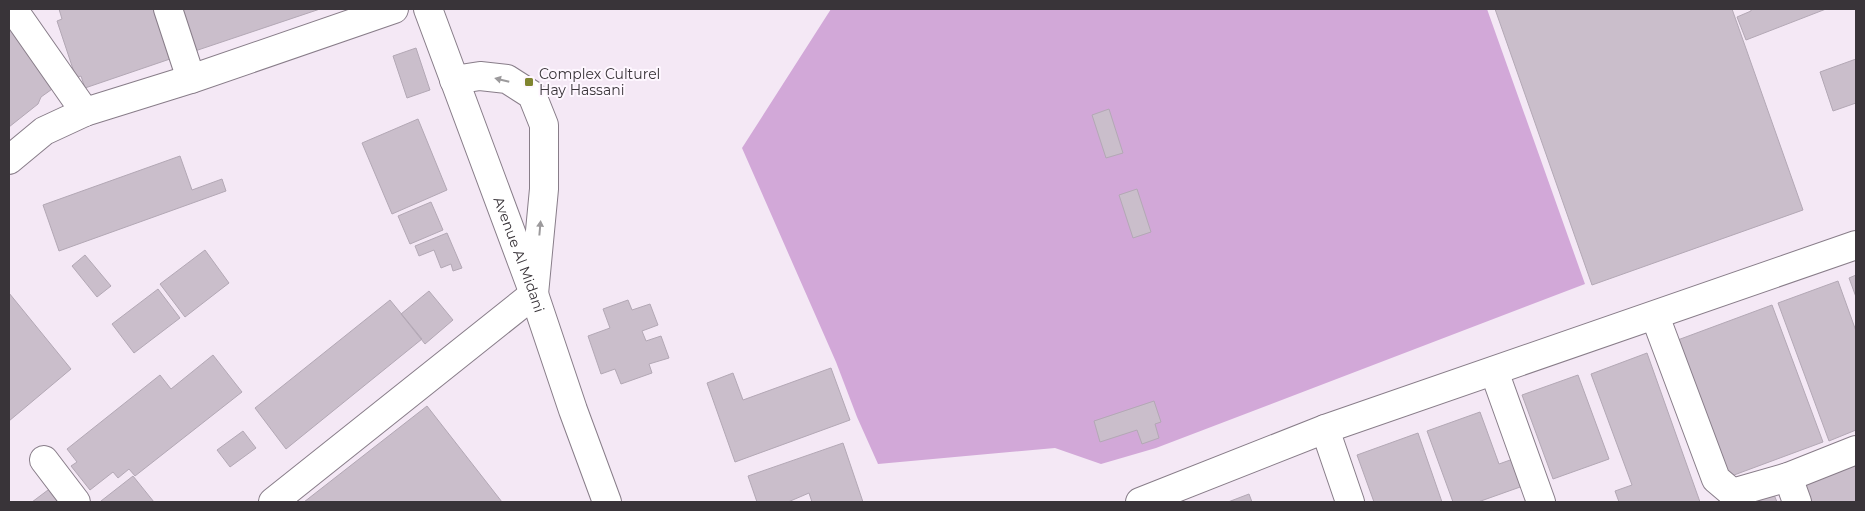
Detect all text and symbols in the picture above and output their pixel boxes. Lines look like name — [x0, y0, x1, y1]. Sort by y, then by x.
place label: Complex Culturel Hay Hassani — [539, 65, 660, 99]
one-way arrow — [495, 76, 510, 84]
marker: Complex Culturel Hay Hassani — [523, 76, 535, 88]
street label: Avenue Al Midani — [490, 194, 549, 315]
one-way arrow — [537, 219, 545, 235]

